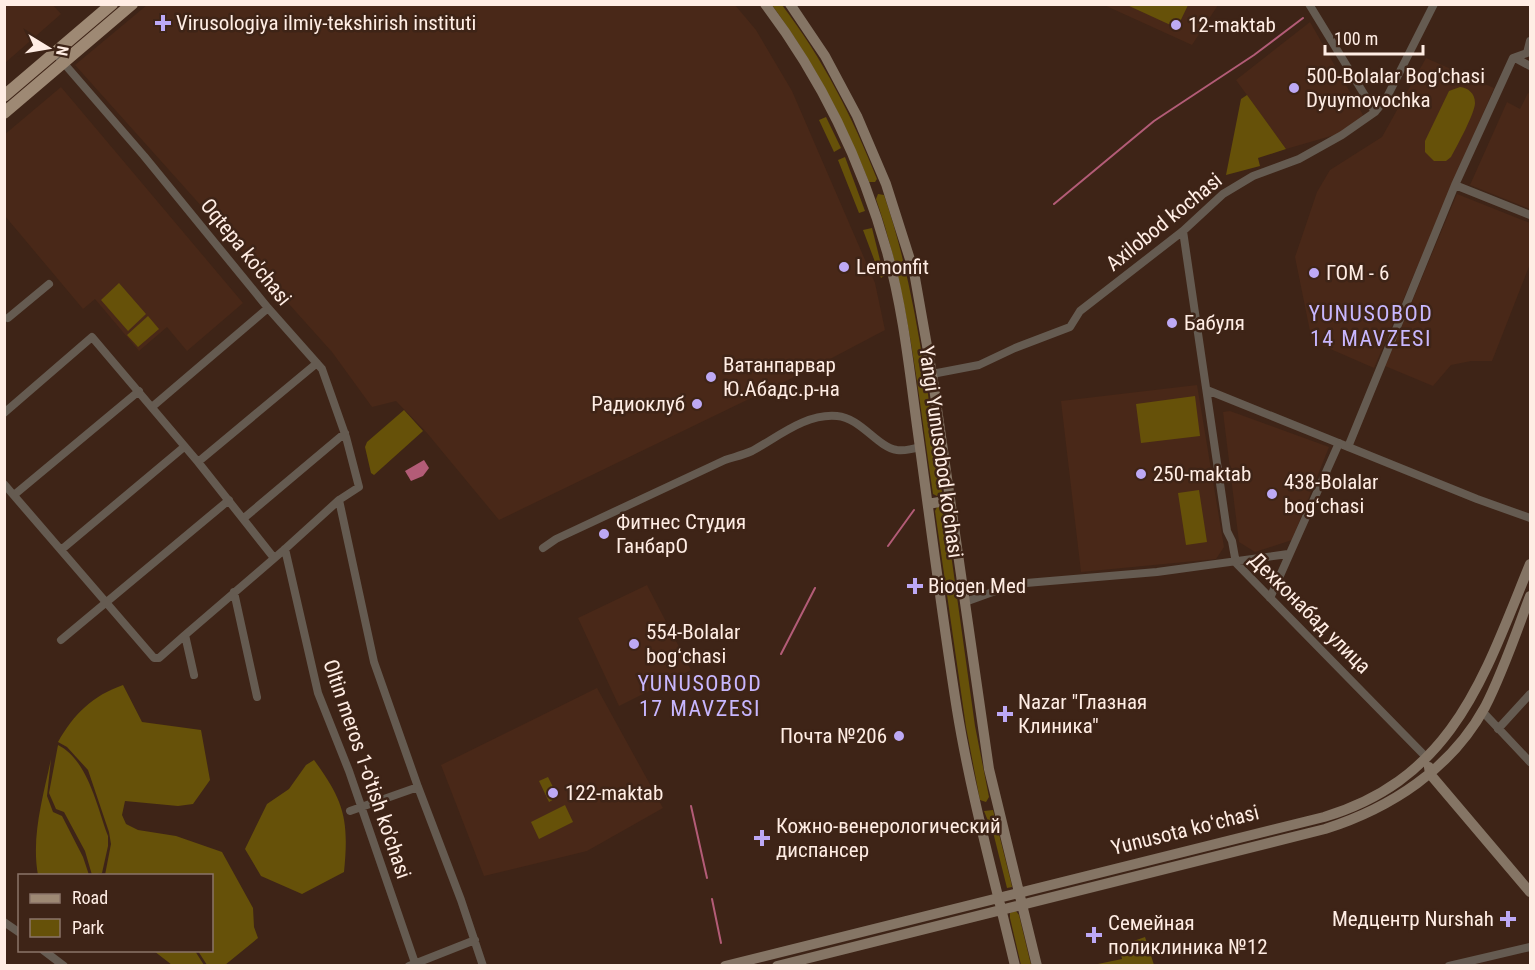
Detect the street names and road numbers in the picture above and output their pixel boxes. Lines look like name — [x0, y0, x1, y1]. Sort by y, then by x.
street label: Axilobod kochasi — [1101, 168, 1227, 276]
street label: Oqtepa ko'chasi — [196, 194, 296, 310]
street label: Yangi Yunusobod ko'chasi — [914, 344, 968, 560]
street label: Дехконабад улица — [1245, 548, 1375, 678]
street label: Oltin meros 1-o'tish ko'chasi — [318, 656, 416, 882]
street label: Yunusota koʻchasi — [1109, 800, 1261, 860]

